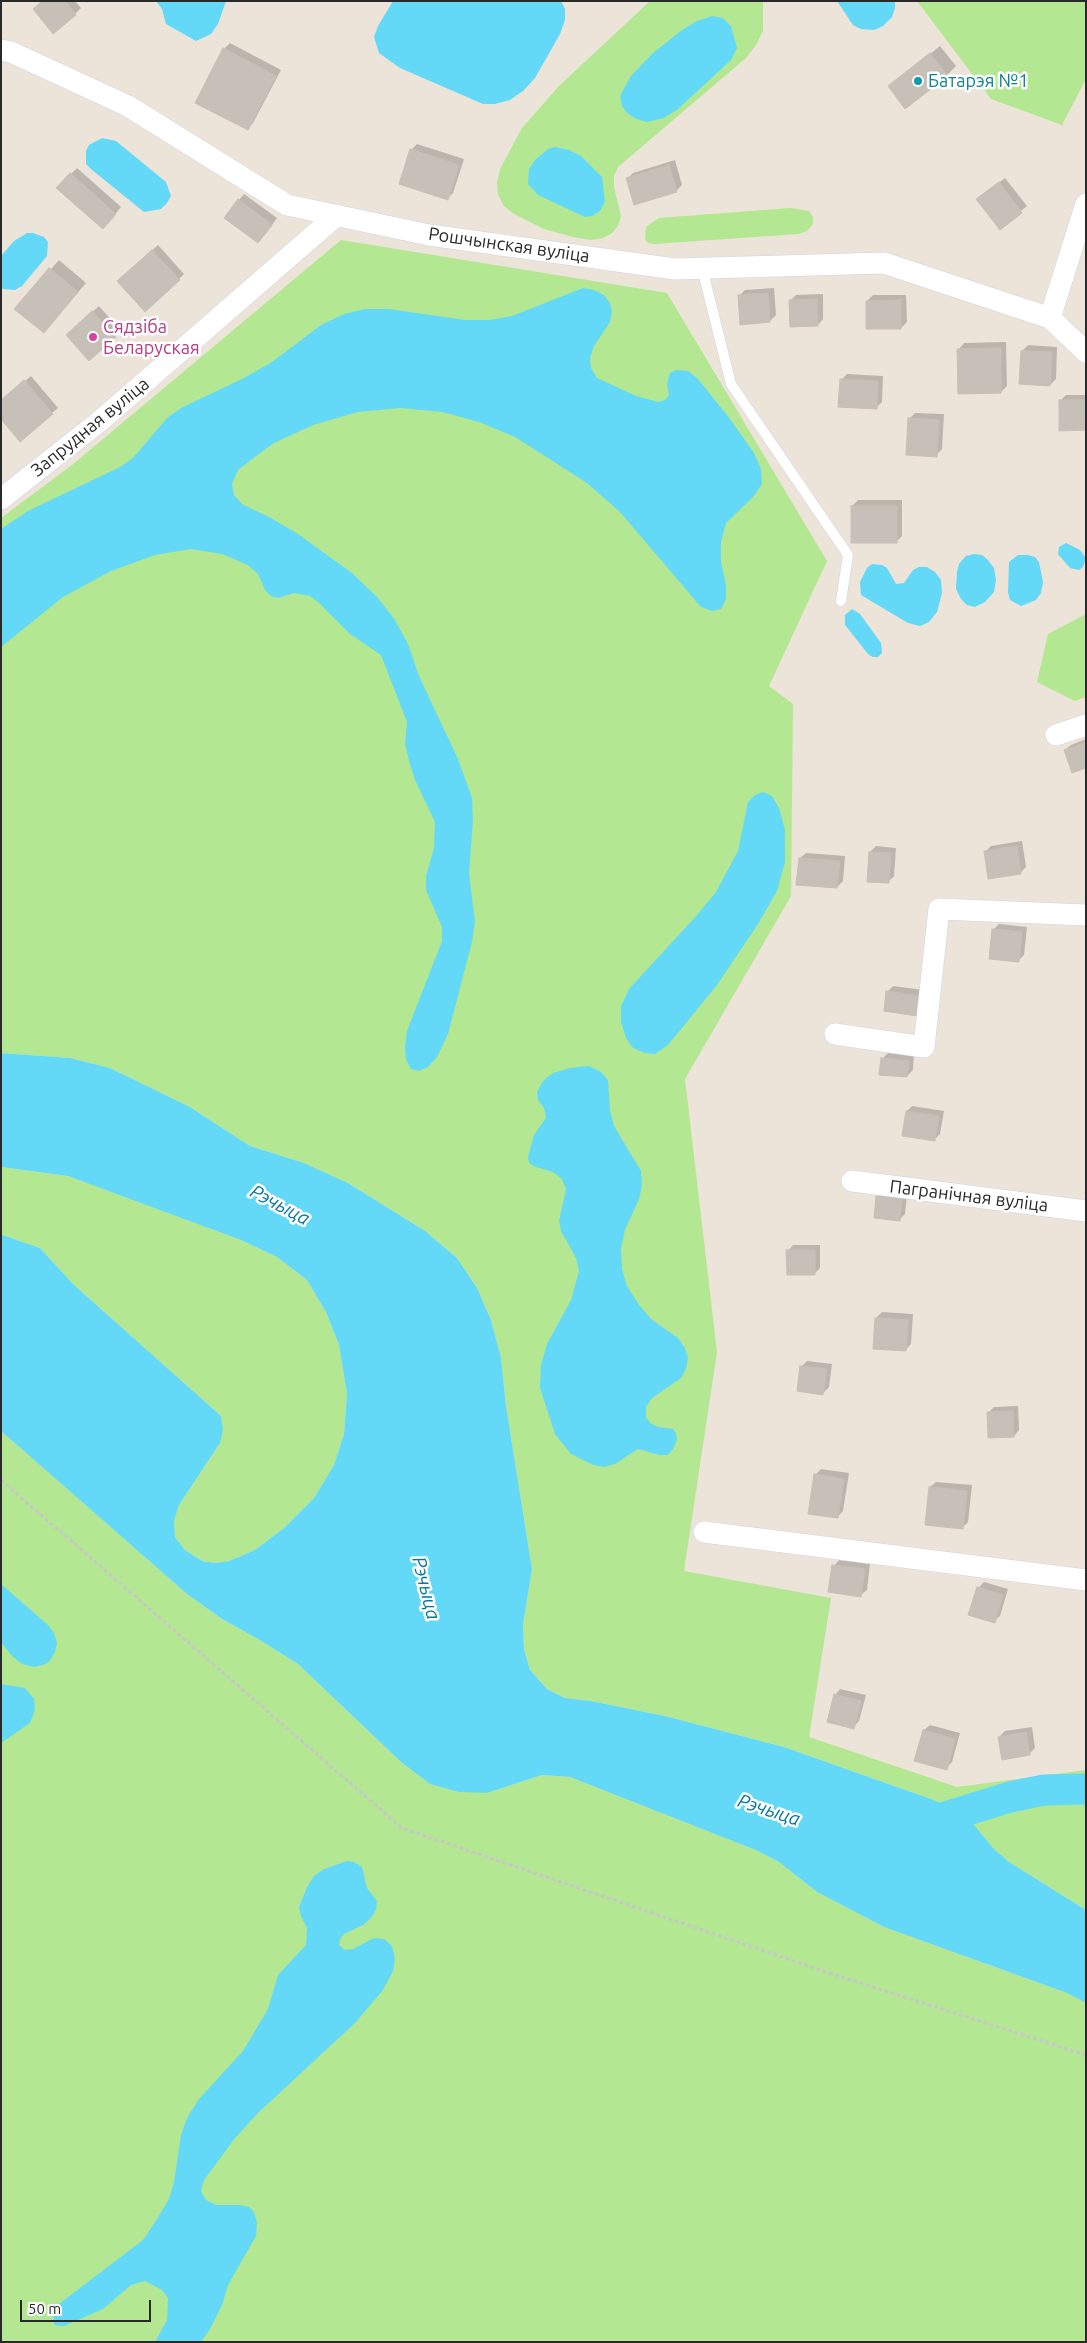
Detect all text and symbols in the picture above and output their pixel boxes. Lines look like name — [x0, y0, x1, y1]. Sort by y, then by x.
place label: Батарэя №1 — [928, 70, 1029, 92]
marker: Батарэя №1 — [912, 75, 924, 87]
street label: Рошчынская вуліца — [427, 223, 591, 267]
place label: Сядзіба Беларуская — [103, 316, 200, 358]
marker: Сядзіба Беларуская — [87, 331, 99, 343]
street label: Запрудная вуліца — [27, 373, 153, 481]
street label: Пагранічная вуліца — [889, 1176, 1049, 1216]
water label: Рэчыца — [246, 1180, 314, 1230]
water label: Рэчыца — [407, 1554, 445, 1622]
water label: Рэчыца — [735, 1789, 803, 1831]
scale bar — [22, 2290, 154, 2322]
text: 50 m — [28, 2300, 61, 2317]

